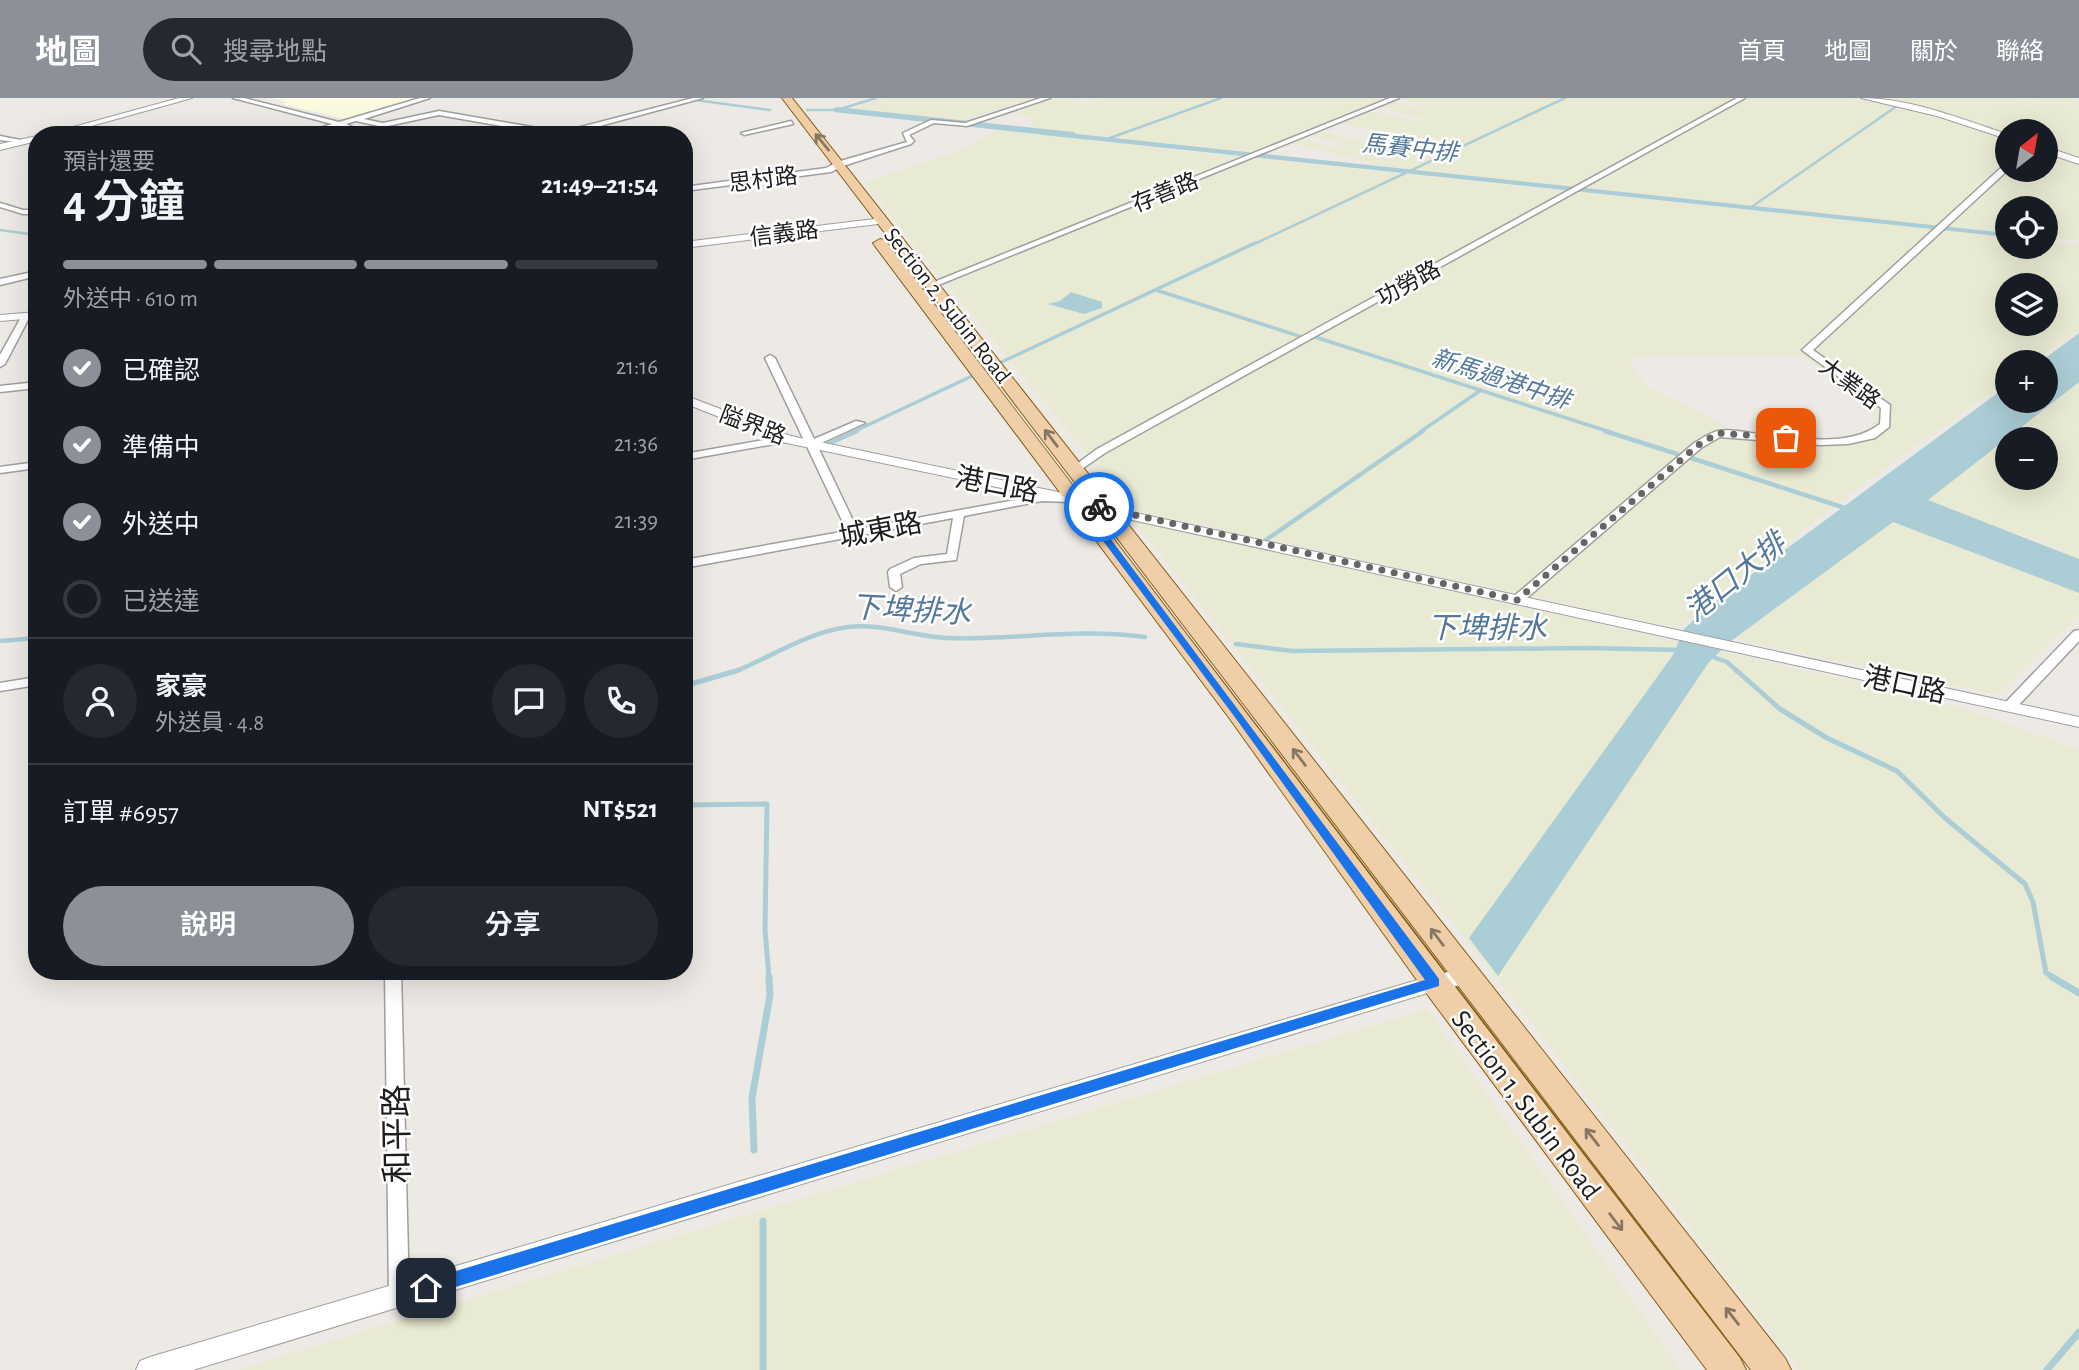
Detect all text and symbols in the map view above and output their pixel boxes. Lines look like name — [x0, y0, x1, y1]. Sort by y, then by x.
search box — [143, 18, 633, 81]
icon: search — [167, 30, 205, 68]
text: 地圖 — [35, 37, 101, 70]
text: 搜尋地點 — [223, 39, 327, 65]
text: 首頁 — [1738, 40, 1786, 64]
text: 地圖 — [1824, 40, 1872, 64]
text: 關於 — [1910, 40, 1958, 64]
text: 聯絡 — [1996, 40, 2044, 64]
north arrow — [1995, 119, 2058, 182]
map controls — [1995, 119, 2058, 490]
water label: 馬賽中排 — [1361, 130, 1462, 166]
one-way arrow — [814, 134, 830, 152]
text: 預計還要 — [63, 151, 155, 174]
street label: 思村路 — [727, 163, 799, 196]
street label: 存善路 — [1129, 168, 1202, 217]
text: 21:49–21:54 — [541, 172, 658, 198]
text: 4 分鐘 — [63, 180, 185, 226]
button: locate — [1995, 196, 2058, 259]
street label: 信義路 — [748, 217, 820, 250]
street label: Section 2, Subin Road — [879, 224, 1015, 388]
street label: 功勞路 — [1372, 256, 1444, 311]
button: layers — [1995, 273, 2058, 336]
text: 外送中 · 610 m — [63, 288, 198, 311]
water label: 新馬過港中排 — [1429, 344, 1576, 415]
icon: check — [63, 349, 101, 387]
button: + — [1995, 350, 2058, 413]
street label: 大業路 — [1814, 353, 1885, 414]
text: 21:16 — [616, 356, 658, 379]
text: 已確認 — [122, 358, 200, 384]
street label: 隘界路 — [716, 401, 790, 450]
pin — [1756, 408, 1816, 468]
icon: bag — [1767, 419, 1805, 457]
icon: check — [63, 426, 101, 464]
button: − — [1995, 427, 2058, 490]
one-way arrow — [1044, 430, 1059, 448]
text: 21:36 — [614, 433, 658, 456]
text: 準備中 — [122, 435, 200, 461]
street label: 港口路 — [953, 462, 1041, 508]
courier — [1064, 472, 1134, 542]
icon: bike — [1080, 488, 1118, 526]
icon: check — [63, 503, 101, 541]
street label: 城東路 — [836, 507, 924, 553]
text: 21:39 — [614, 510, 658, 533]
text: 外送中 — [122, 512, 200, 538]
water label: 港口大排 — [1678, 524, 1795, 627]
text: 已送達 — [122, 589, 200, 615]
water label: 下埤排水 — [850, 591, 974, 629]
water label: 下埤排水 — [1427, 612, 1549, 644]
street label: 港口路 — [1861, 662, 1949, 708]
button: person — [63, 664, 137, 738]
button: chat — [492, 664, 566, 738]
button: phone — [584, 664, 658, 738]
text: 家豪 — [155, 674, 207, 700]
text: 外送員 · 4.8 — [155, 712, 264, 735]
one-way arrow — [1292, 748, 1306, 767]
text: NT$521 — [582, 796, 658, 822]
text: 訂單 #6957 — [63, 800, 179, 826]
button: 說明 — [63, 886, 354, 966]
button: 分享 — [368, 886, 658, 966]
one-way arrow — [1430, 929, 1445, 947]
street label: Section 1, Subin Road — [1445, 1005, 1605, 1205]
street label: 和平路 — [379, 1084, 416, 1184]
one-way arrow — [1584, 1128, 1599, 1146]
one-way arrow — [1609, 1212, 1623, 1231]
pin — [396, 1258, 456, 1318]
icon: home — [407, 1269, 445, 1307]
one-way arrow — [1724, 1307, 1739, 1326]

